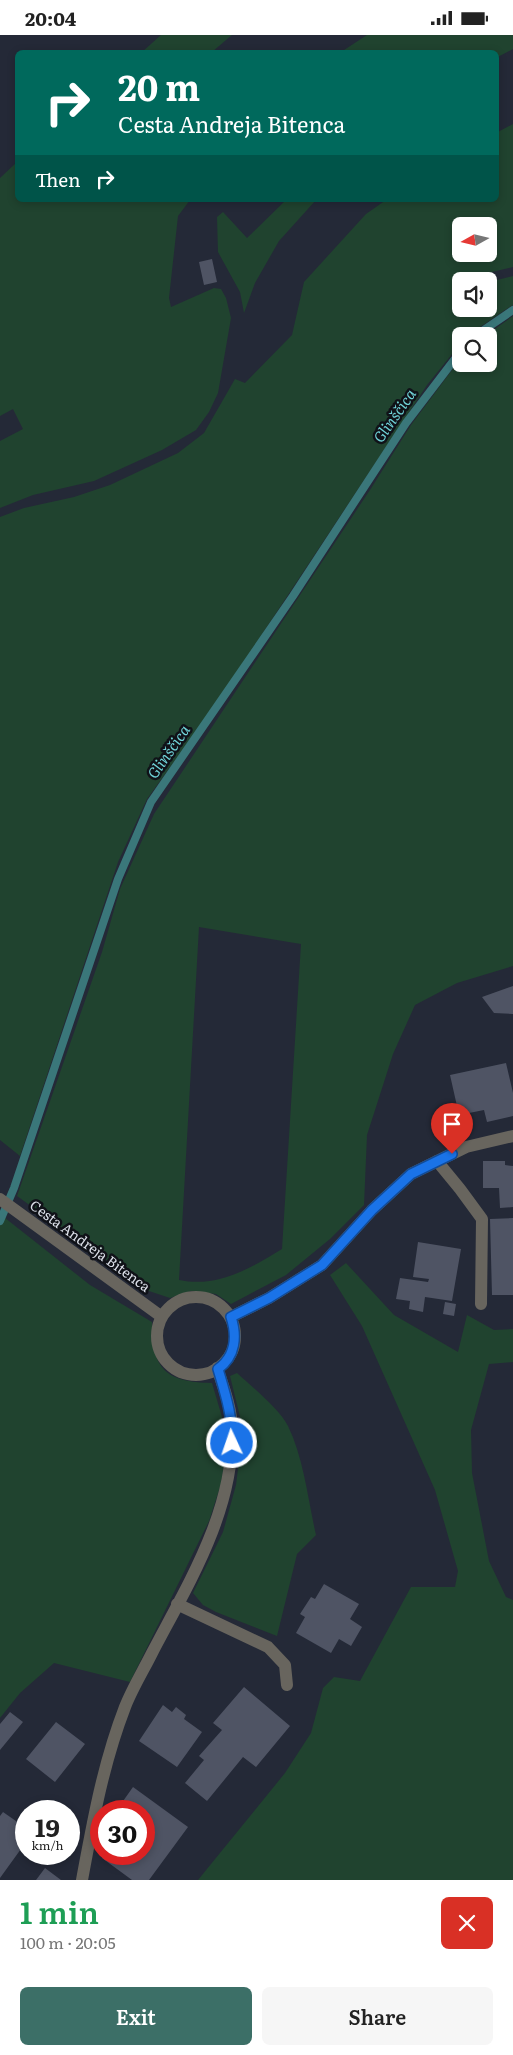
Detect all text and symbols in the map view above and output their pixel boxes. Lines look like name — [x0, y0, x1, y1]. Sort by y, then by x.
text: 20:04 — [25, 4, 76, 32]
text: 20 m — [118, 60, 200, 112]
icon: right — [35, 70, 100, 135]
text: Cesta Andreja Bitenca — [118, 107, 345, 140]
text: Then — [35, 165, 81, 193]
icon: right — [91, 165, 119, 193]
north arrow — [452, 217, 498, 263]
map controls — [452, 217, 497, 372]
button: sound — [452, 272, 497, 317]
button: search — [452, 327, 497, 372]
water label: Glinščica — [367, 383, 421, 447]
water label: Glinščica — [141, 719, 195, 783]
pin — [431, 1103, 473, 1154]
icon: arrive — [438, 1110, 466, 1138]
street label: Cesta Andreja Bitenca — [26, 1195, 155, 1296]
position arrow — [205, 1416, 257, 1468]
speed limit sign: 30 — [90, 1800, 155, 1865]
text: 19 — [35, 1808, 60, 1845]
text: km/h — [32, 1836, 63, 1854]
text: 1 min — [20, 1889, 99, 1933]
button: close — [441, 1897, 493, 1949]
text: 100 m · 20:05 — [20, 1930, 116, 1954]
button: Exit — [20, 1987, 252, 2045]
button: Share — [262, 1987, 493, 2045]

